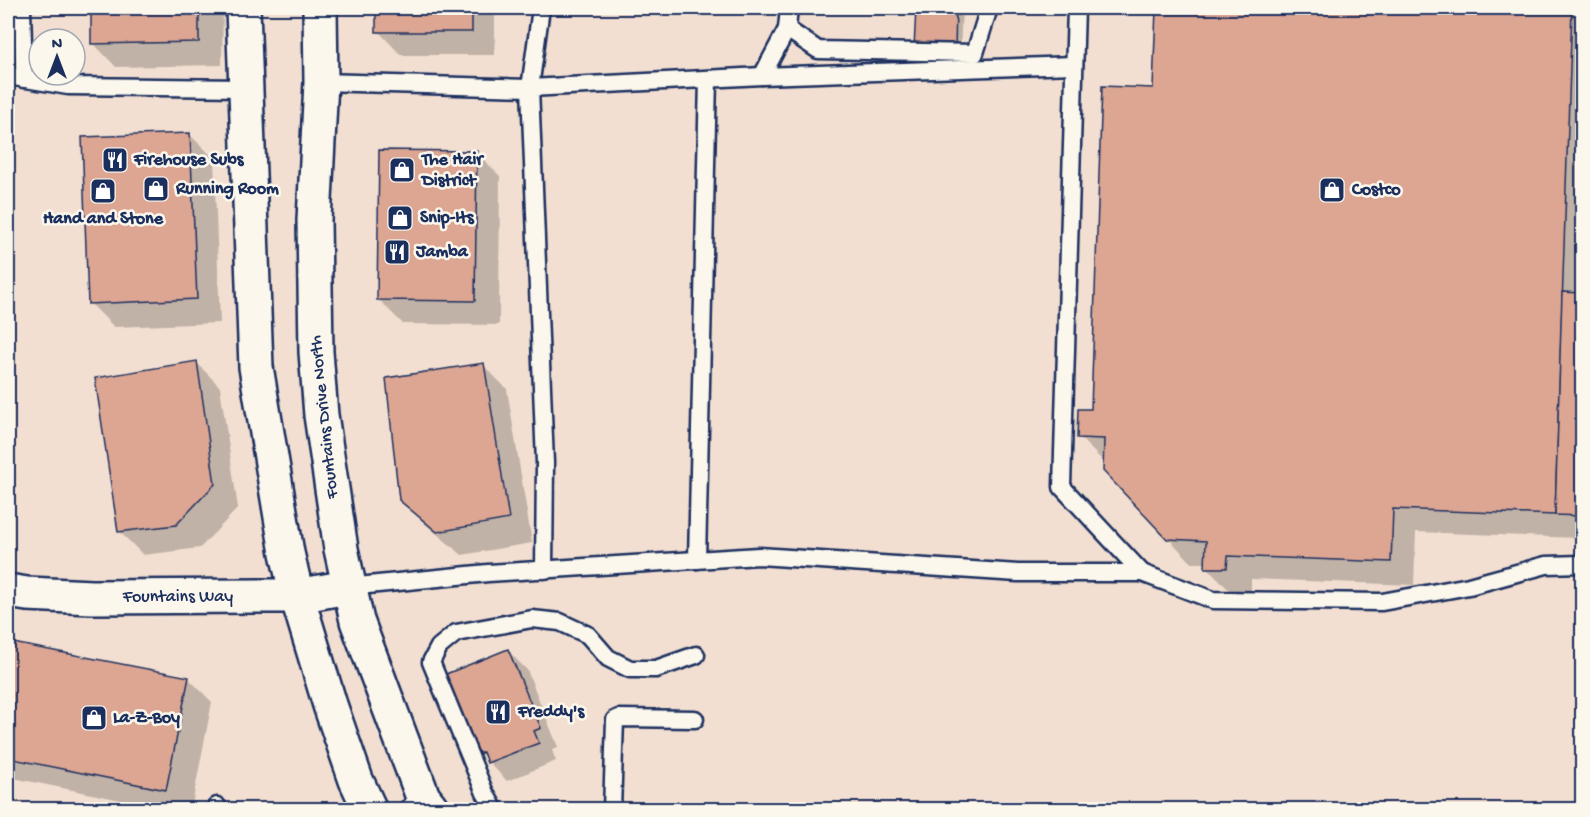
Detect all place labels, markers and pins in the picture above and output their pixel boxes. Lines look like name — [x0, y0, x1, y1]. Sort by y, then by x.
restaurant icon: Firehouse Subs — [100, 145, 130, 175]
place label: Firehouse Subs — [133, 150, 245, 171]
place label: The Hair District — [420, 150, 485, 192]
shop icon: The Hair District — [387, 155, 417, 185]
shop icon: Running Room — [141, 174, 171, 204]
shop icon: Costco — [1317, 175, 1347, 205]
shop icon: Hand and Stone — [88, 176, 118, 206]
place label: Running Room — [175, 179, 279, 200]
place label: Costco — [1351, 180, 1401, 201]
shop icon: Snip-Its — [385, 203, 415, 233]
place label: Snip-Its — [420, 208, 475, 229]
place label: Hand and Stone — [43, 209, 164, 230]
restaurant icon: Jamba — [382, 237, 412, 267]
place label: Jamba — [415, 242, 469, 263]
restaurant icon: Freddy's — [483, 697, 513, 727]
place label: Freddy's — [517, 702, 585, 723]
shop icon: La-Z-Boy — [79, 703, 109, 733]
place label: La-Z-Boy — [113, 708, 180, 729]

